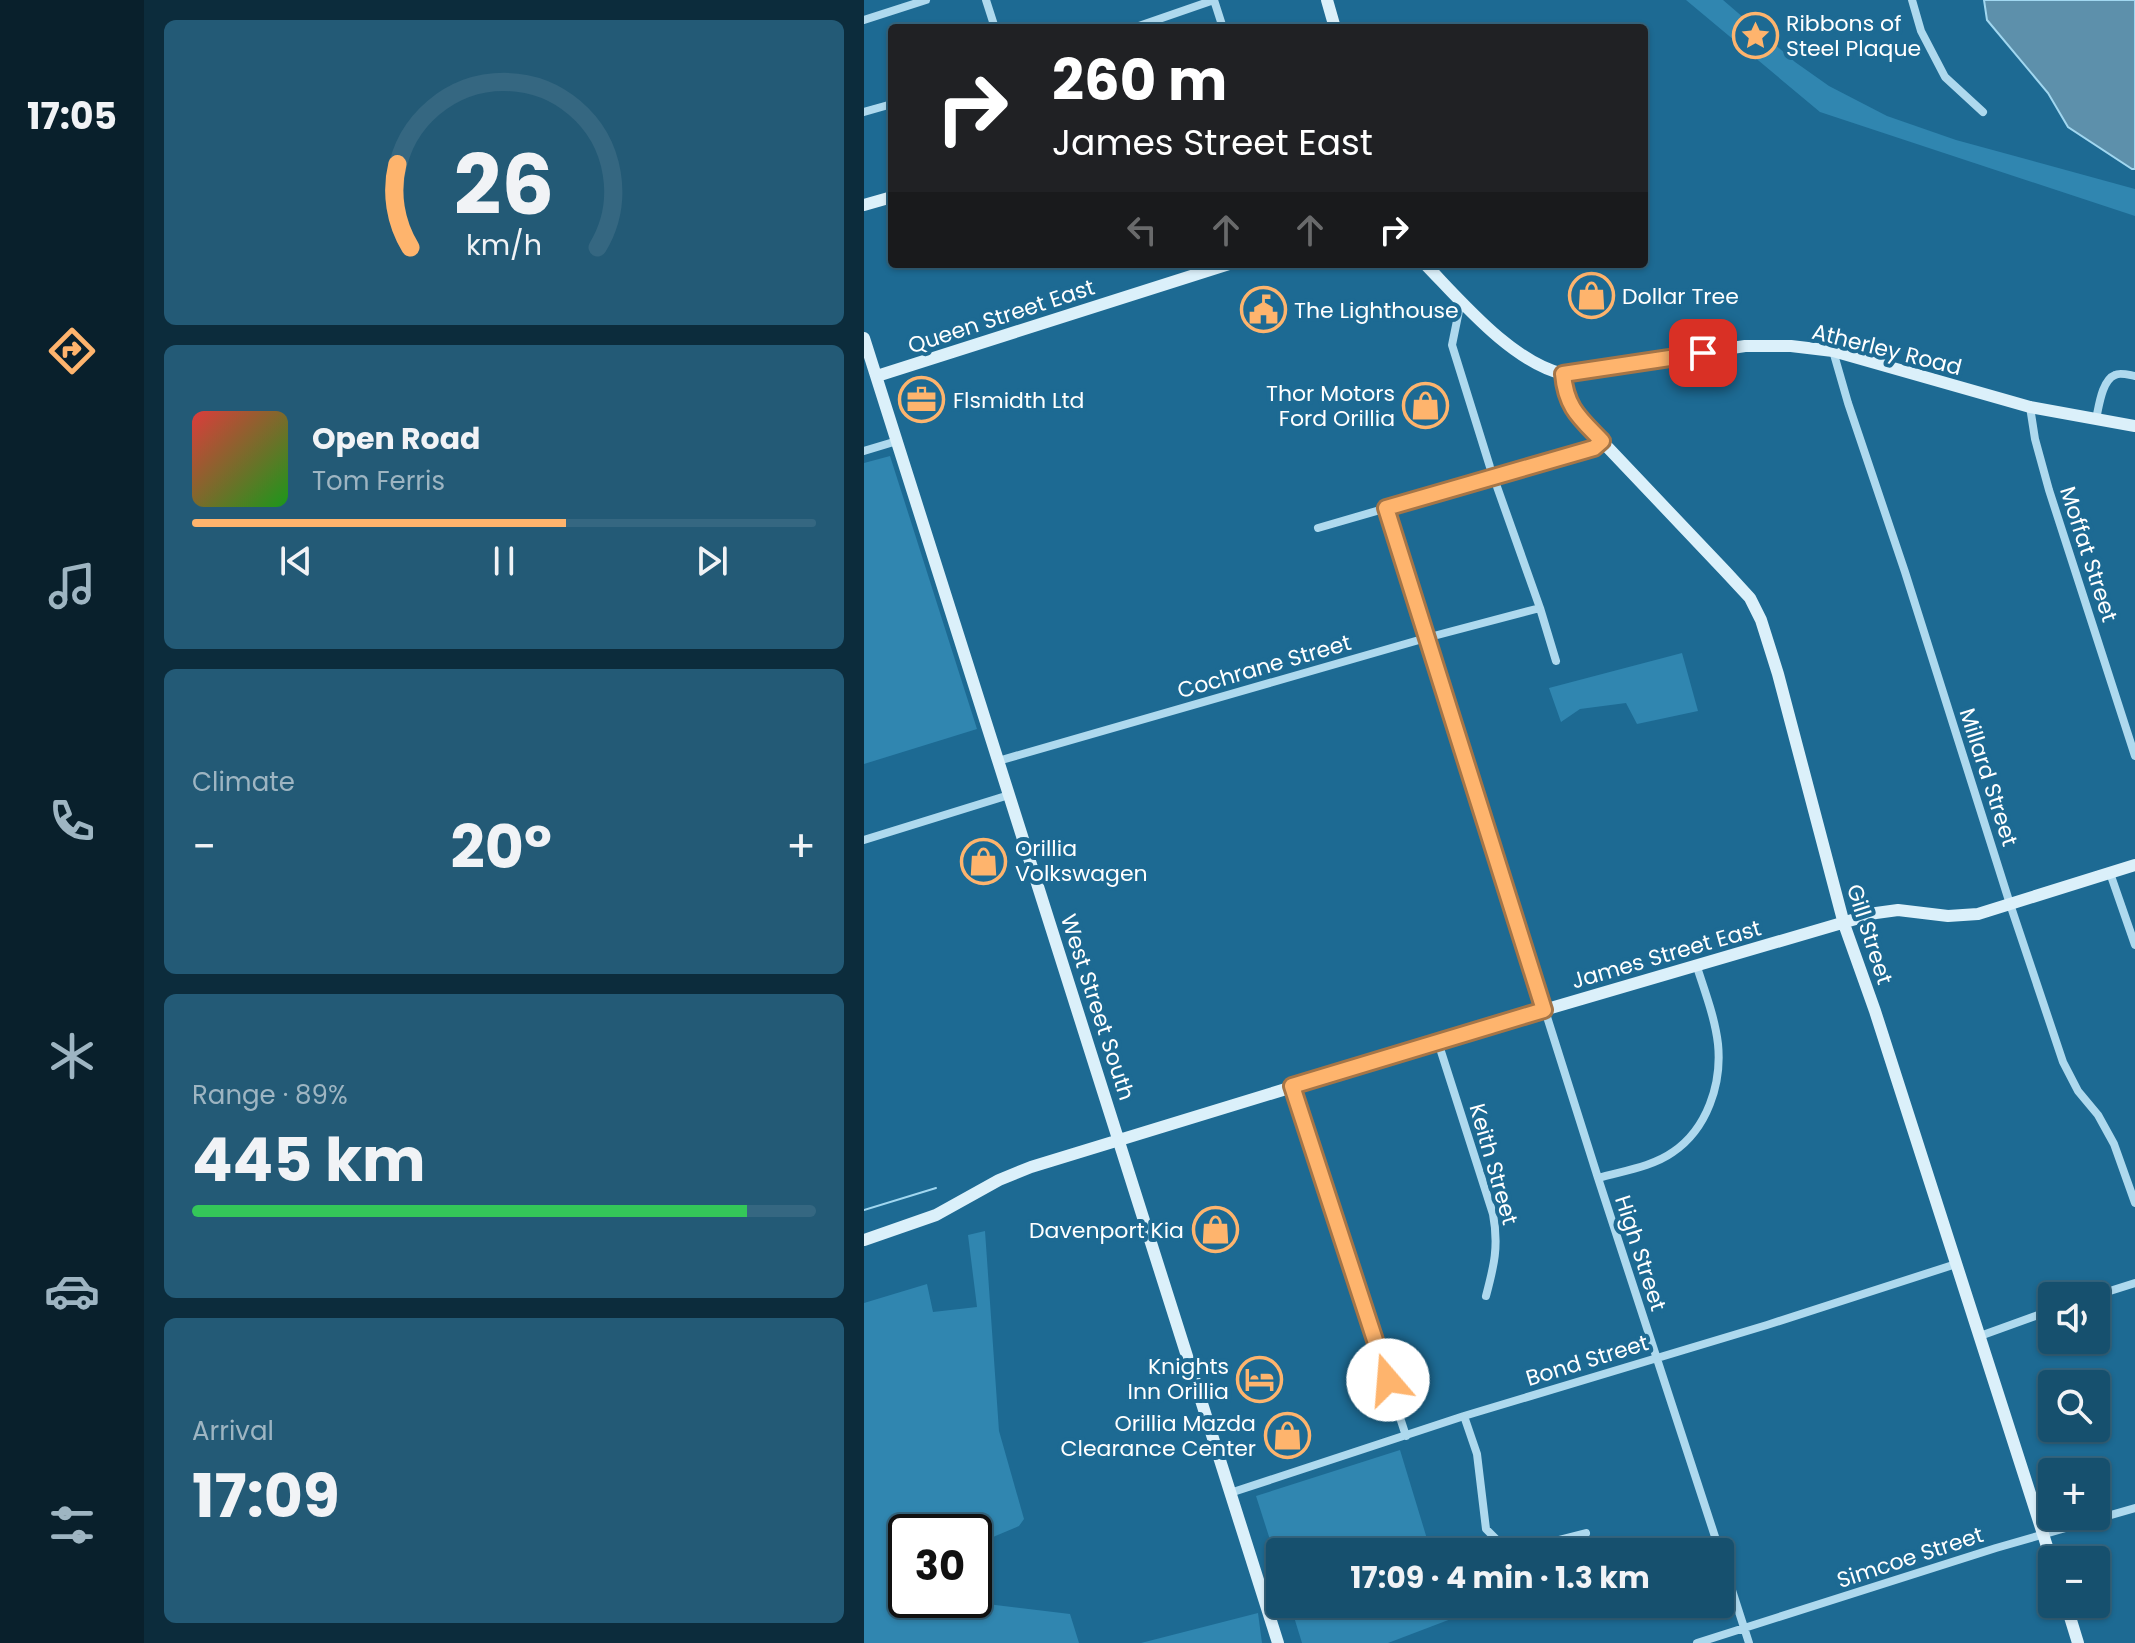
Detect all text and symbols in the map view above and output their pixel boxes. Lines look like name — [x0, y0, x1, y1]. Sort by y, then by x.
place label: Ribbons of Steel Plaque — [1786, 8, 1921, 64]
place icon: Ribbons of Steel Plaque — [1731, 12, 1779, 60]
text: 260 m — [1052, 41, 1227, 120]
icon: right — [920, 56, 1024, 160]
text: 17:05 — [27, 91, 117, 142]
text: James Street East — [1052, 117, 1373, 168]
text: 26 — [454, 127, 554, 243]
icon: left — [1120, 208, 1164, 252]
icon: ahead — [1204, 208, 1248, 252]
icon: ahead — [1288, 208, 1332, 252]
icon: right — [1372, 208, 1416, 252]
text: km/h — [466, 225, 542, 265]
street label: Queen Street East — [904, 272, 1098, 361]
shop icon: Dollar Tree — [1567, 272, 1615, 320]
place label: Dollar Tree — [1622, 281, 1739, 312]
public building icon: The Lighthouse — [1239, 286, 1287, 334]
place label: The Lighthouse — [1294, 295, 1459, 326]
street label: Atherley Road — [1809, 316, 1965, 383]
pin — [1669, 319, 1737, 387]
icon: directions — [44, 323, 100, 379]
icon: arrive — [1681, 331, 1725, 375]
office icon: Flsmidth Ltd — [898, 376, 946, 424]
place label: Thor Motors Ford Orillia — [1266, 378, 1395, 434]
shop icon: Thor Motors Ford Orillia — [1402, 382, 1450, 430]
place label: Flsmidth Ltd — [953, 385, 1084, 416]
text: Open Road — [312, 417, 480, 460]
text: Tom Ferris — [312, 463, 445, 499]
street label: Moffat Street — [2052, 482, 2125, 626]
icon: previous — [274, 539, 318, 583]
icon: pause — [482, 539, 526, 583]
icon: next — [690, 539, 734, 583]
icon: music — [44, 558, 100, 614]
street label: Cochrane Street — [1174, 627, 1355, 706]
street label: Millard Street — [1952, 704, 2025, 850]
text: Climate — [192, 764, 295, 800]
icon: phone — [44, 793, 100, 849]
text: 20° — [451, 805, 552, 889]
text: − — [192, 816, 216, 877]
text: + — [786, 816, 816, 877]
place label: Orillia Volkswagen — [1015, 833, 1148, 889]
shop icon: Orillia Volkswagen — [960, 837, 1008, 885]
street label: Gill Street — [1839, 880, 1900, 988]
street label: West Street South — [1053, 910, 1142, 1104]
street label: James Street East — [1568, 913, 1765, 996]
icon: climate — [44, 1028, 100, 1084]
text: Range · 89% — [192, 1077, 348, 1113]
street label: Keith Street — [1461, 1100, 1526, 1228]
text: 445 km — [192, 1118, 426, 1202]
street label: High Street — [1607, 1191, 1674, 1315]
shop icon: Davenport Kia — [1191, 1206, 1239, 1254]
place label: Davenport Kia — [1029, 1215, 1184, 1246]
icon: car — [44, 1263, 100, 1319]
map controls — [2038, 1282, 2110, 1618]
button: sound — [2038, 1282, 2110, 1354]
street label: Bond Street — [1522, 1327, 1652, 1394]
position arrow — [1346, 1338, 1430, 1422]
place label: Knights Inn Orillia — [1128, 1351, 1229, 1407]
hotel icon: Knights Inn Orillia — [1236, 1355, 1284, 1403]
button: search — [2038, 1370, 2110, 1442]
place label: Orillia Mazda Clearance Center — [1061, 1408, 1256, 1464]
shop icon: Orillia Mazda Clearance Center — [1263, 1412, 1311, 1460]
text: Arrival — [192, 1413, 274, 1449]
text: 17:09 — [192, 1454, 340, 1538]
button: + — [2038, 1458, 2110, 1530]
icon: filters — [44, 1497, 100, 1553]
speed limit sign: 30 — [888, 1514, 992, 1618]
street label: Simcoe Street — [1833, 1519, 1987, 1596]
button: − — [2038, 1546, 2110, 1618]
text: 17:09 · 4 min · 1.3 km — [1350, 1556, 1650, 1599]

